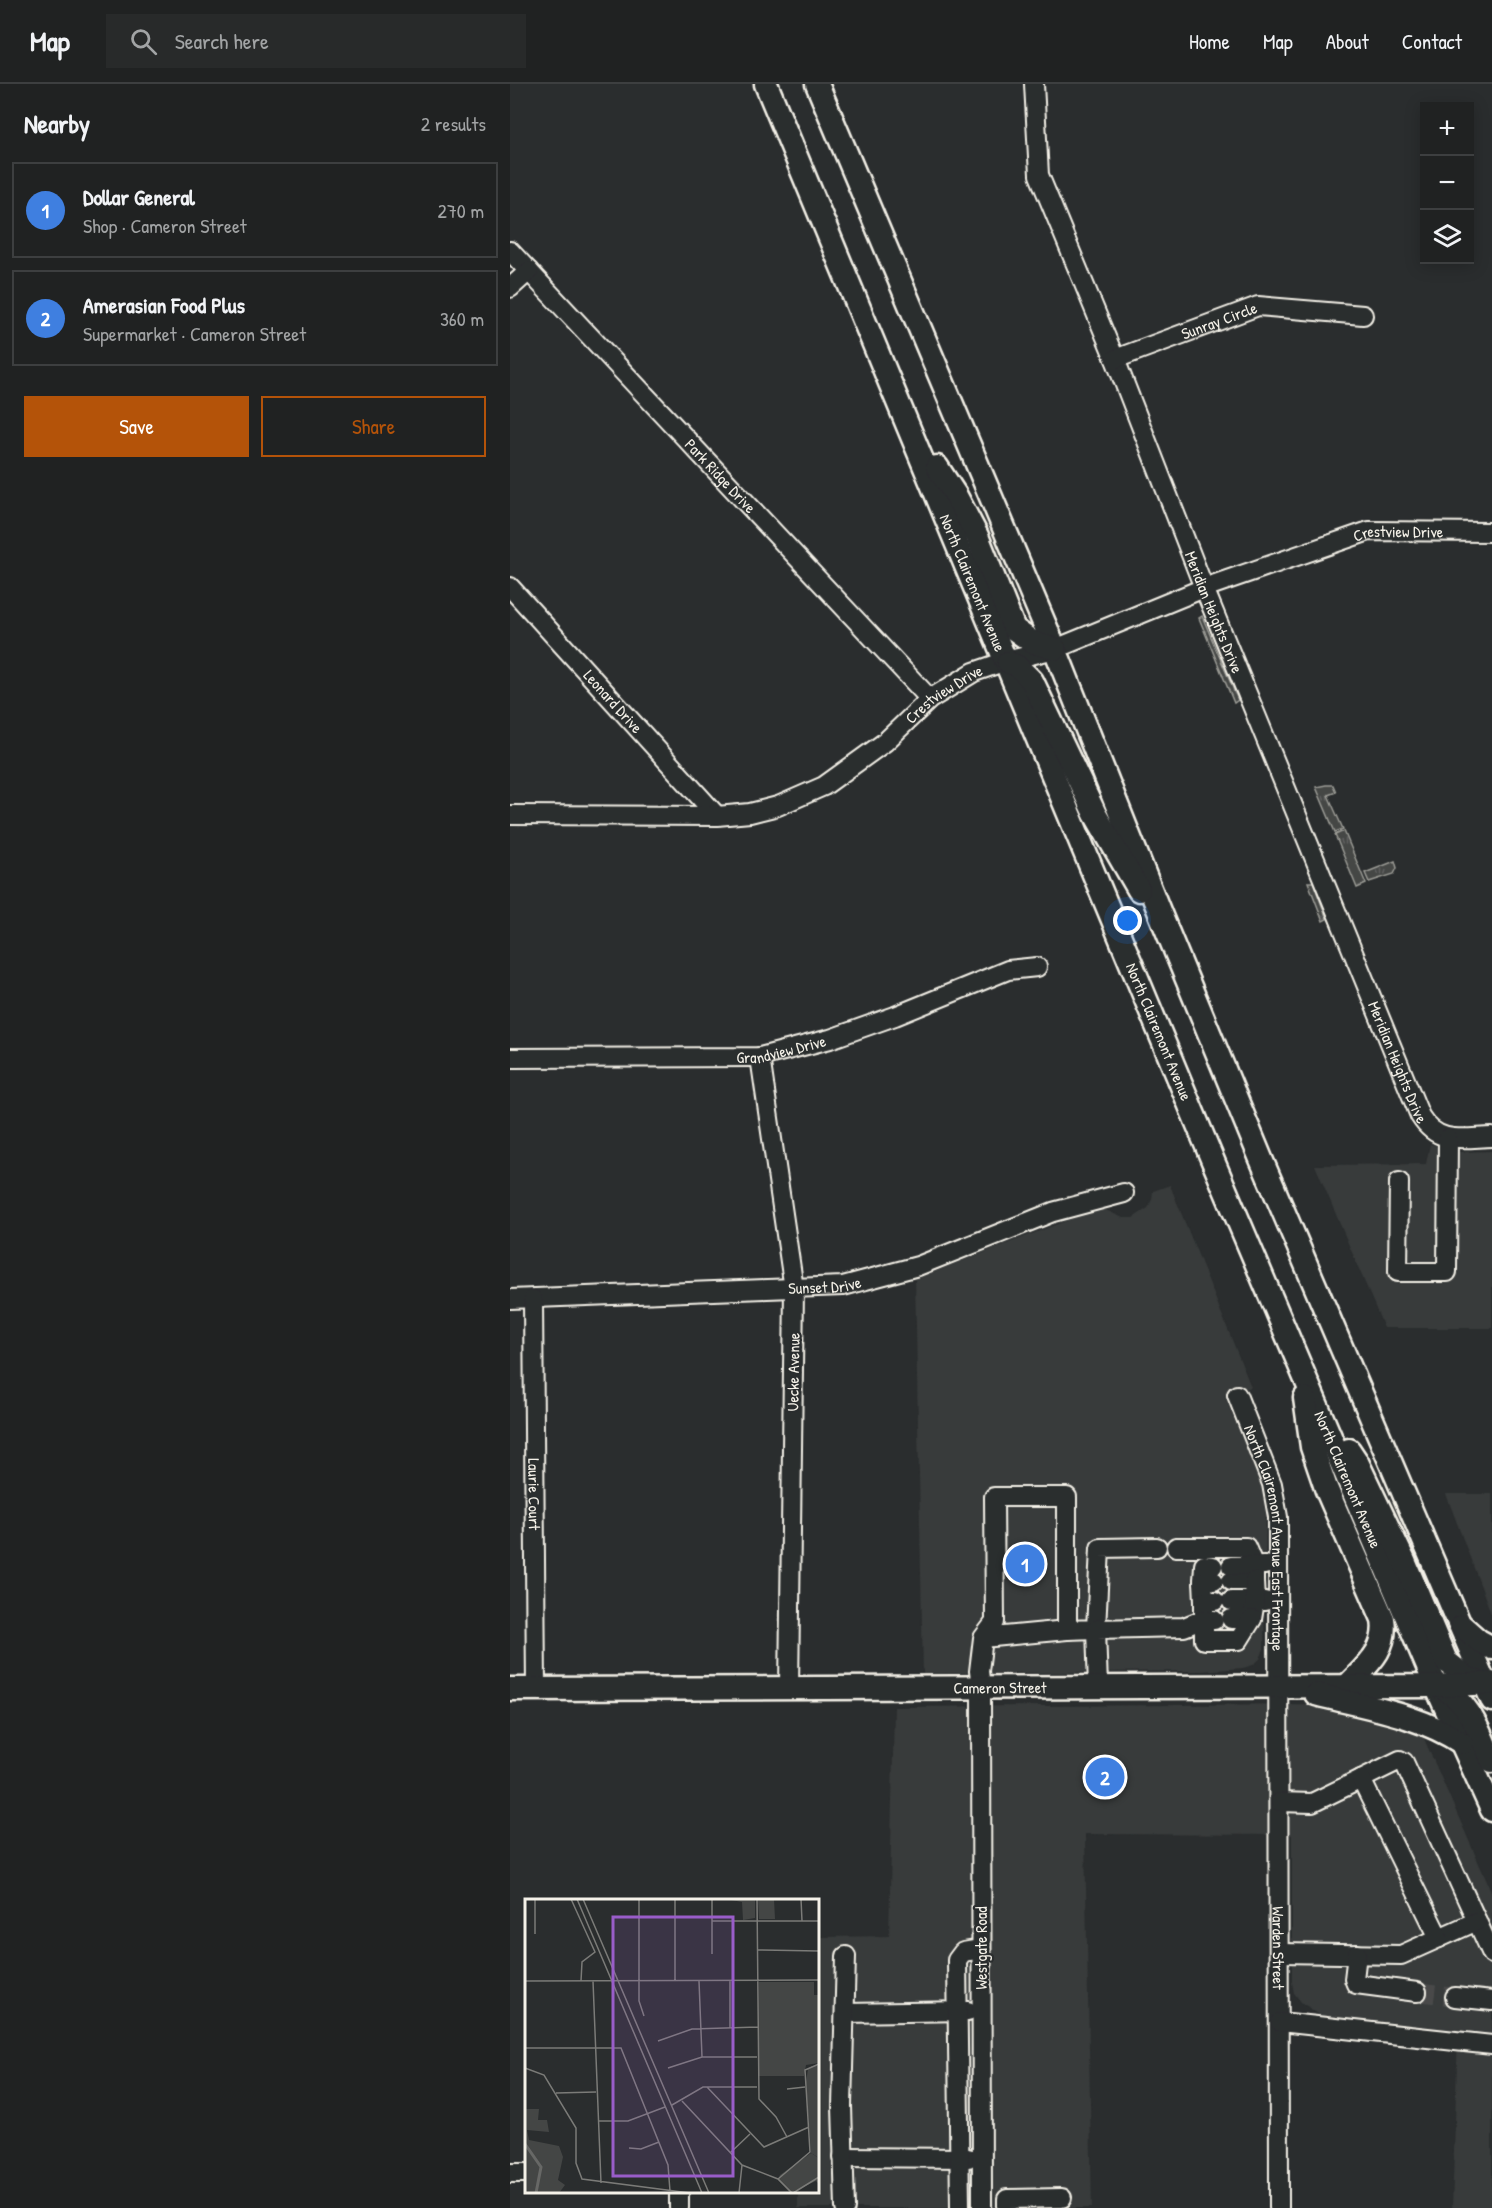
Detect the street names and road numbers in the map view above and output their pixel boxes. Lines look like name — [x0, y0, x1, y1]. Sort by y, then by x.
street label: Sunray Circle — [1178, 296, 1261, 345]
street label: Park Ridge Drive — [680, 434, 762, 518]
street label: North Clairemont Avenue — [935, 511, 1012, 655]
street label: Crestview Drive — [1350, 520, 1444, 547]
street label: Meridian Heights Drive — [1180, 548, 1249, 677]
street label: Crestview Drive — [900, 659, 986, 728]
street label: Leonard Drive — [579, 665, 648, 738]
street label: North Clairemont Avenue — [1121, 960, 1198, 1104]
street label: Meridian Heights Drive — [1363, 998, 1433, 1128]
street label: Grandview Drive — [736, 1029, 829, 1069]
street label: Sunset Drive — [788, 1271, 864, 1299]
street label: Uecke Avenue — [781, 1332, 805, 1412]
street label: North Clairemont Avenue — [1309, 1407, 1387, 1552]
street label: North Clairemont Avenue East Frontage — [1239, 1421, 1289, 1652]
street label: Laurie Court — [523, 1458, 546, 1530]
street label: Cameron Street — [953, 1676, 1047, 1699]
street label: Westgate Road — [970, 1906, 992, 1990]
street label: Warden Street — [1268, 1906, 1290, 1990]

